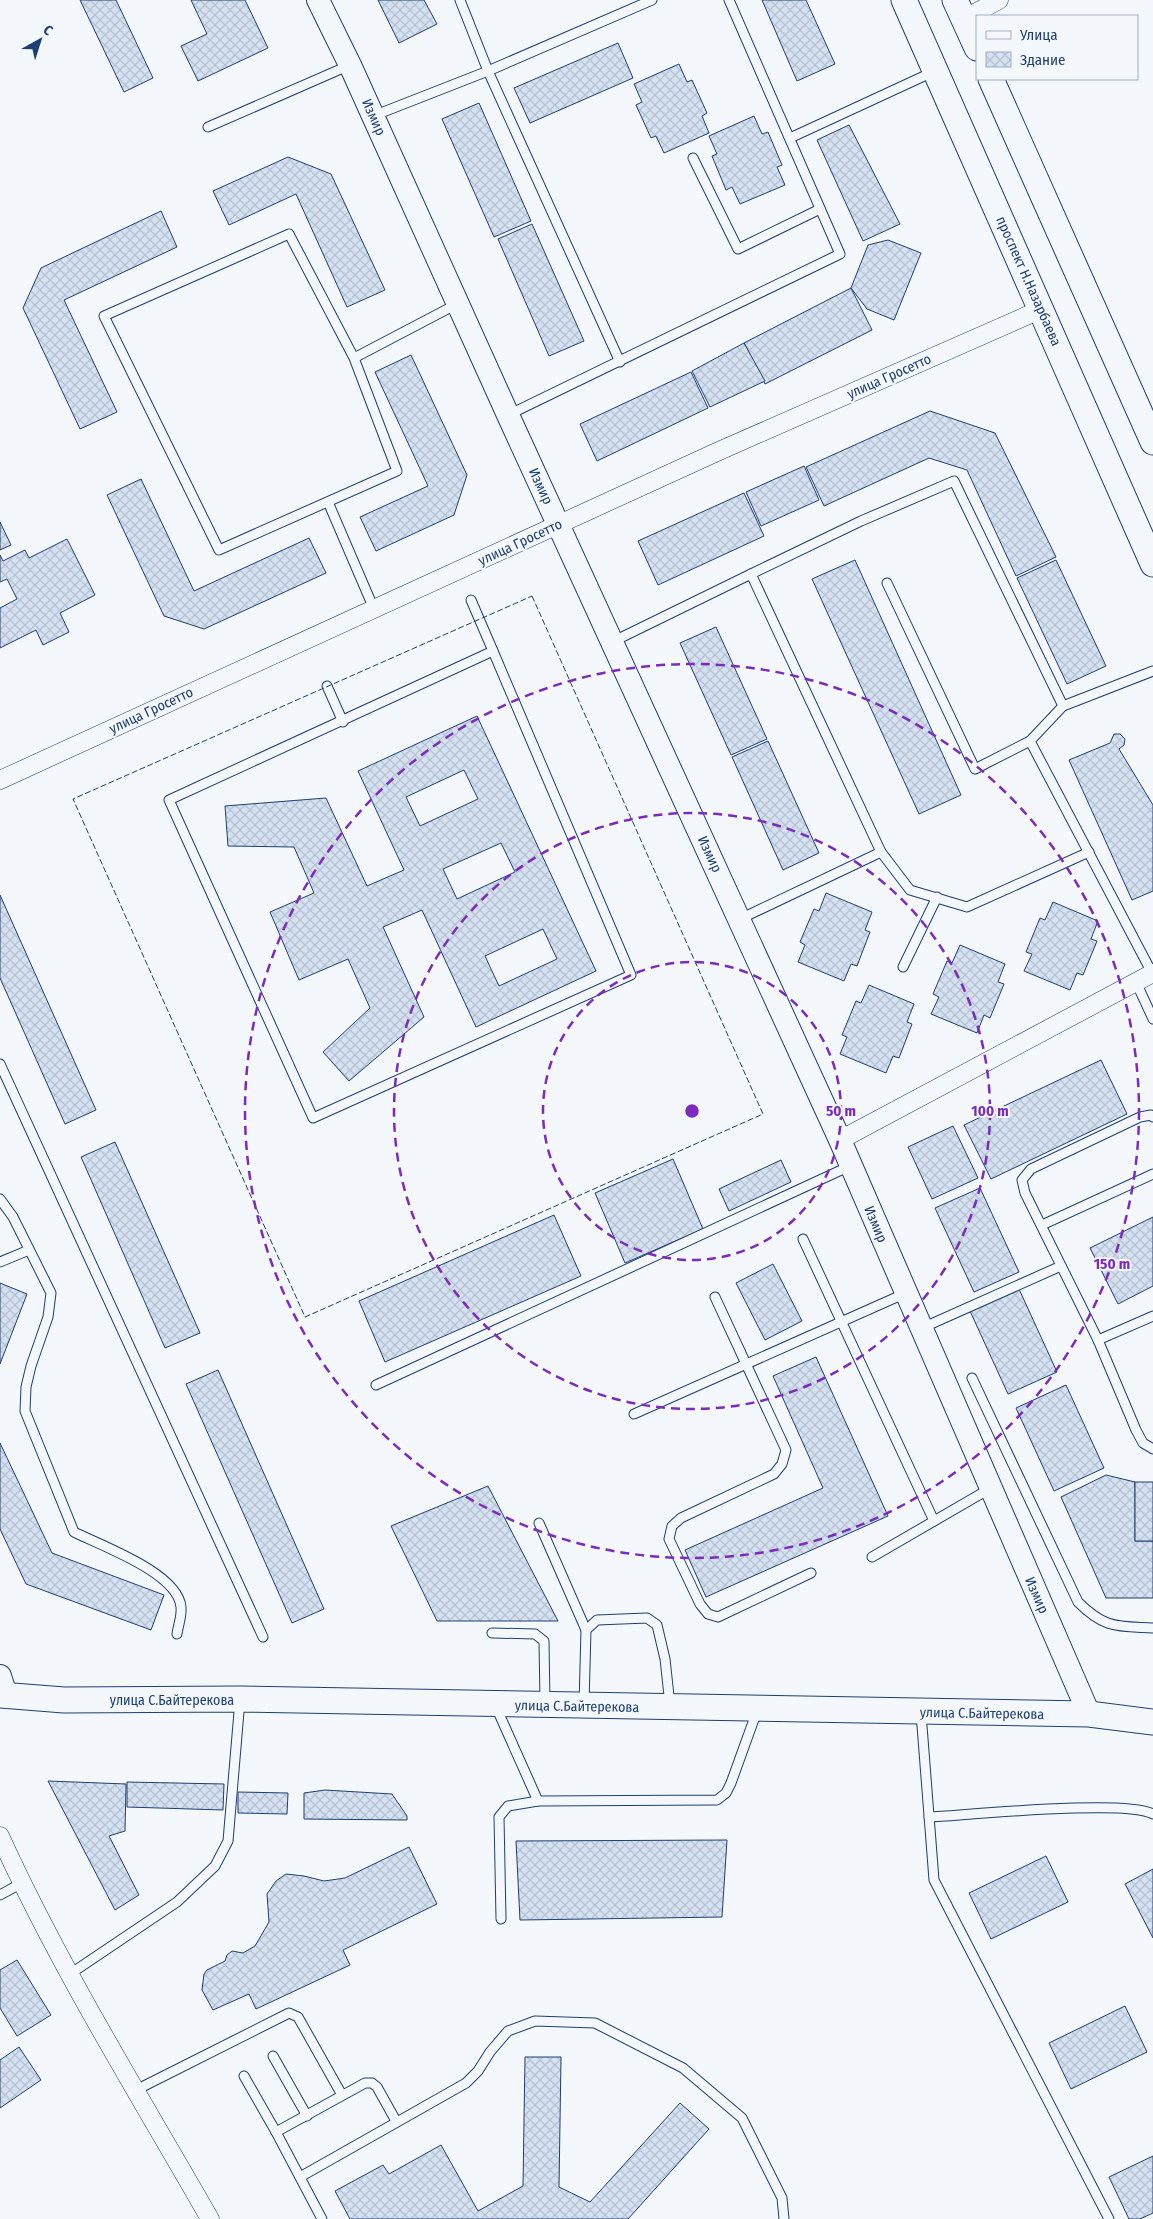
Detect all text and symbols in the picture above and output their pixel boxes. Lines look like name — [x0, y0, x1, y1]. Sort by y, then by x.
north arrow — [15, 15, 65, 65]
legend — [976, 15, 1138, 80]
text: С — [40, 21, 57, 40]
text: Улица — [1019, 26, 1058, 44]
text: Здание — [1020, 51, 1066, 69]
street label: Измир — [358, 96, 389, 138]
street label: проспект Н.Назарбаева — [992, 214, 1065, 349]
street label: улица Гросетто — [844, 350, 934, 403]
street label: Измир — [525, 465, 556, 507]
street label: улица Гросетто — [476, 516, 565, 569]
street label: улица Гросетто — [107, 684, 196, 737]
street label: Измир — [694, 833, 725, 875]
centre of rings — [683, 1102, 701, 1120]
text: 50 m — [826, 1102, 856, 1120]
text: 100 m — [971, 1102, 1009, 1120]
street label: Измир — [860, 1203, 891, 1245]
text: 150 m — [1094, 1255, 1130, 1273]
street label: Измир — [1021, 1574, 1052, 1616]
street label: улица С.Байтерекова — [110, 1692, 234, 1709]
street label: улица С.Байтерекова — [515, 1697, 639, 1716]
street label: улица С.Байтерекова — [920, 1704, 1044, 1723]

